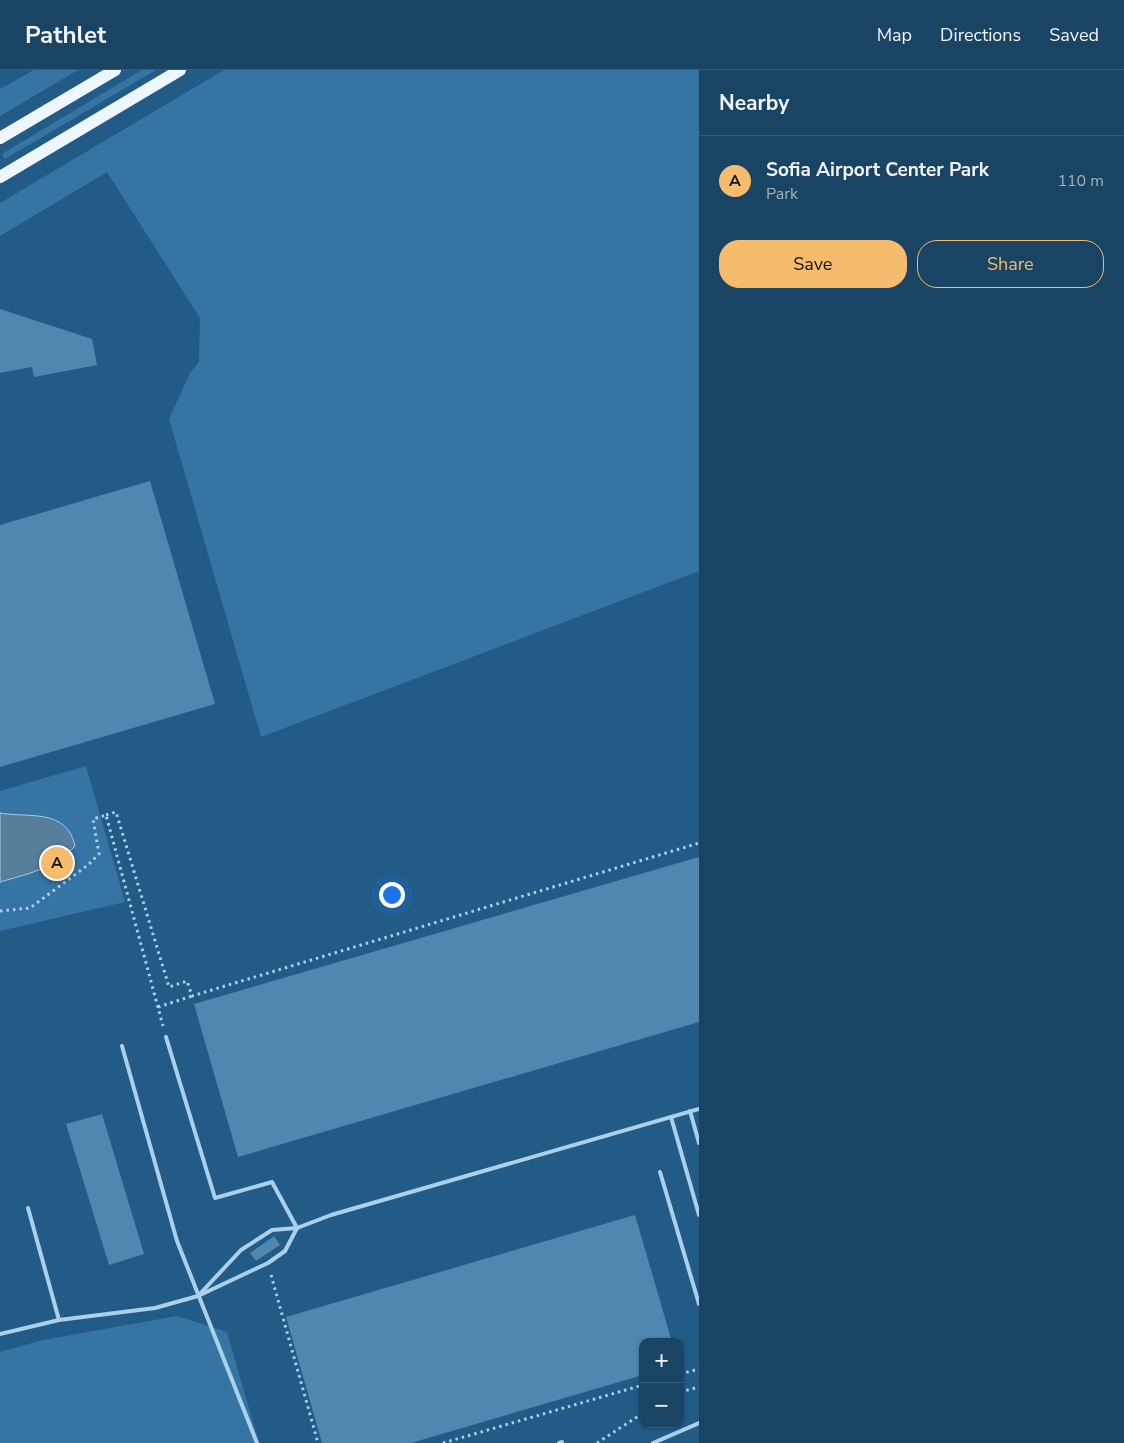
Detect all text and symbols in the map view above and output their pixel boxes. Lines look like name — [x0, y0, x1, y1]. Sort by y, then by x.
text: Pathlet — [25, 19, 106, 51]
text: Map — [877, 23, 912, 47]
text: Directions — [940, 23, 1021, 47]
text: Saved — [1049, 23, 1099, 47]
text: Nearby — [719, 89, 789, 117]
text: Sofia Airport Center Park — [766, 157, 989, 183]
text: A — [729, 170, 741, 192]
text: 110 m — [1057, 170, 1104, 192]
text: Park — [766, 183, 798, 205]
button: Save — [719, 240, 907, 288]
button: Share — [917, 240, 1104, 288]
pin: A — [41, 844, 73, 882]
your location — [379, 882, 405, 908]
map controls — [639, 1338, 684, 1428]
button: + — [639, 1338, 684, 1383]
button: − — [639, 1383, 684, 1428]

